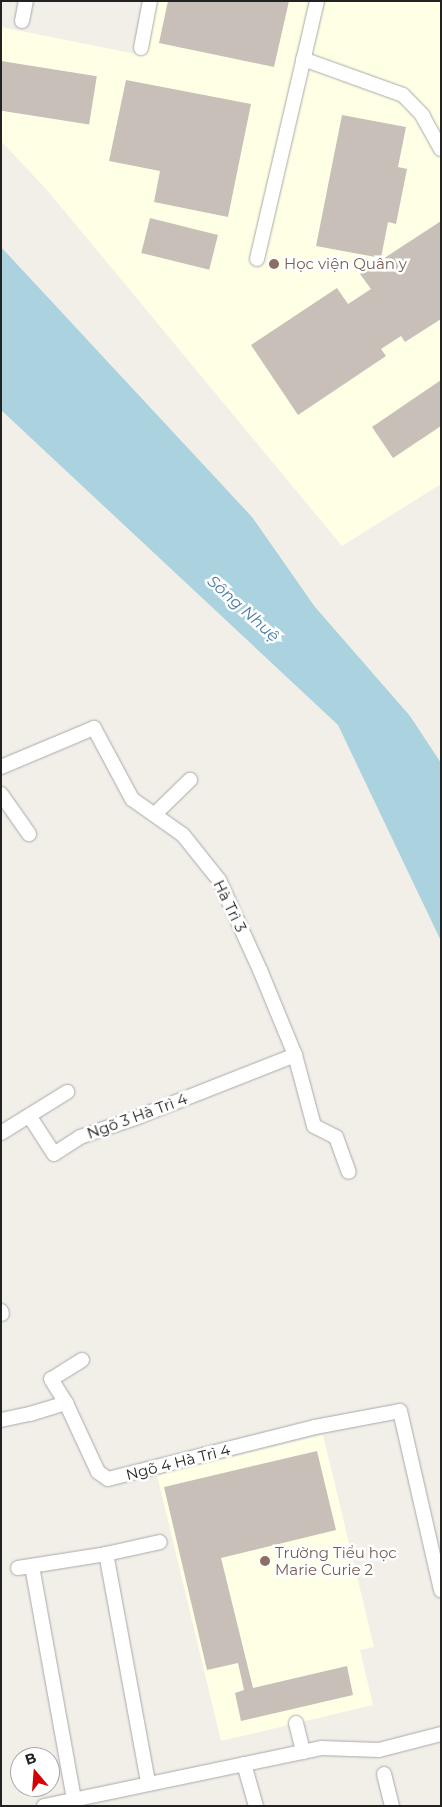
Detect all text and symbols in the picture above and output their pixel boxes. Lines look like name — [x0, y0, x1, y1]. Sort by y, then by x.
place label: Học viện Quân y — [284, 255, 407, 273]
marker: Học viện Quân y — [268, 258, 280, 270]
water label: Sông Nhuệ — [203, 572, 283, 646]
street label: Hà Trì 3 — [210, 877, 250, 935]
street label: Ngõ 3 Hà Trì 4 — [84, 1090, 190, 1142]
street label: Ngõ 4 Hà Trì 4 — [124, 1440, 232, 1484]
place label: Trường Tiểu học Marie Curie 2 — [275, 1543, 397, 1578]
marker: Trường Tiểu học Marie Curie 2 — [259, 1555, 271, 1567]
north arrow — [10, 1747, 60, 1797]
text: B — [23, 1748, 39, 1769]

